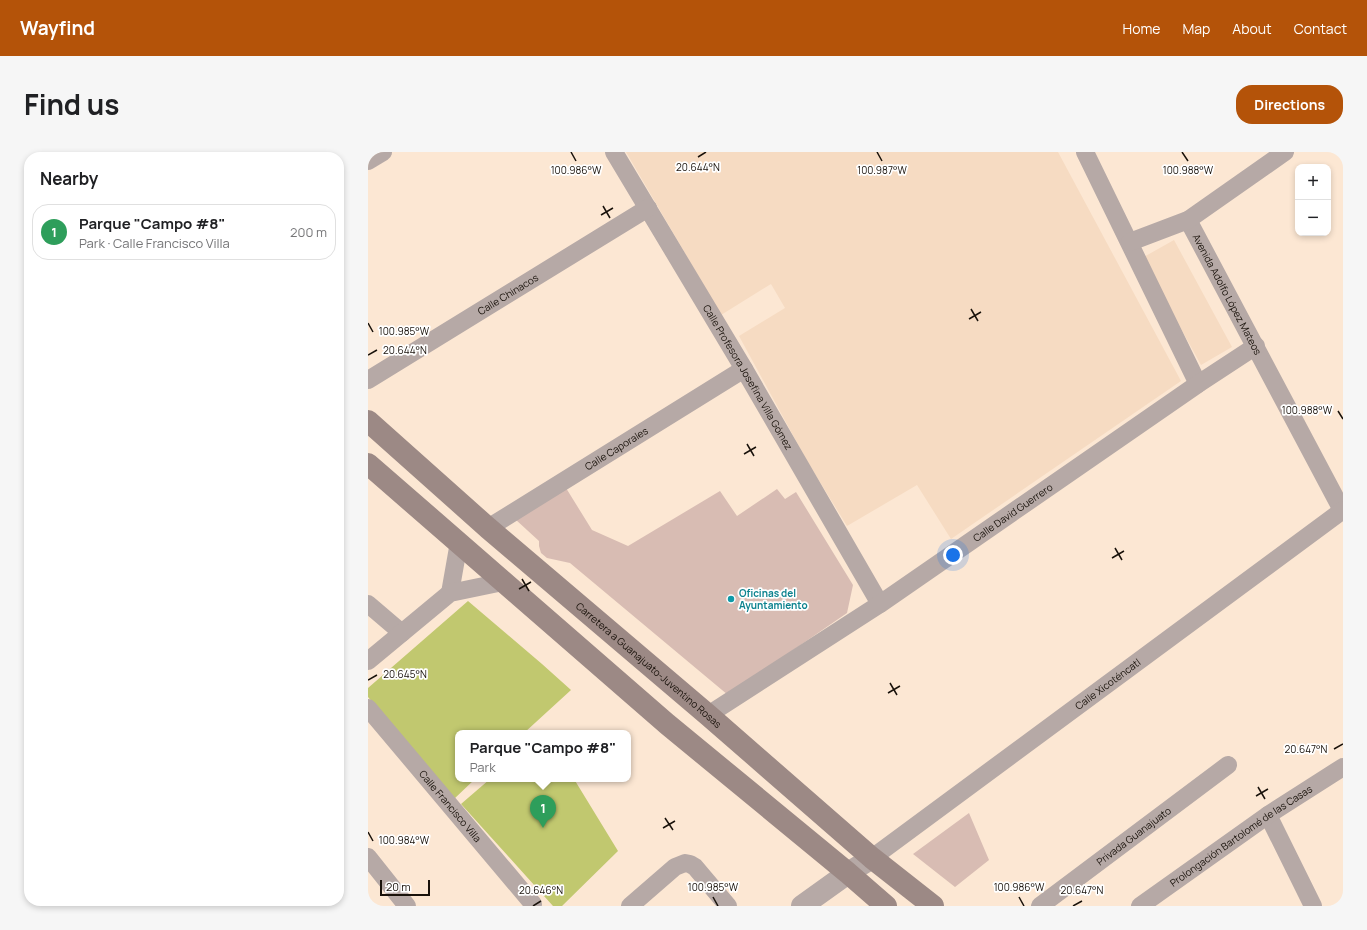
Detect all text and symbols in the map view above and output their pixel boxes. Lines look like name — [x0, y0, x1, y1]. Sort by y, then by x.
text: Wayfind — [20, 15, 95, 41]
text: Home — [1123, 19, 1160, 38]
text: Map — [1182, 19, 1210, 38]
text: About — [1232, 19, 1272, 38]
text: Contact — [1294, 19, 1347, 38]
text: Find us — [24, 85, 119, 123]
button: Directions — [1236, 85, 1343, 124]
text: 20.644°N — [676, 160, 720, 174]
text: 100.986°W — [551, 163, 602, 177]
text: 100.987°W — [857, 163, 907, 177]
text: 100.988°W — [1163, 163, 1214, 177]
map controls — [1295, 164, 1331, 236]
button: + — [1295, 164, 1331, 200]
text: Nearby — [40, 167, 98, 190]
button: − — [1295, 200, 1331, 236]
text: Parque "Campo #8" — [79, 213, 226, 234]
text: 1 — [51, 223, 57, 241]
text: 200 m — [290, 223, 327, 241]
street label: Avenida Adolfo López Mateos — [1190, 231, 1265, 357]
text: Park · Calle Francisco Villa — [79, 234, 230, 252]
street label: Calle Chinacos — [475, 270, 541, 318]
street label: Calle Profesora Josefina Villa Gómez — [700, 302, 796, 452]
text: 100.985°W — [379, 324, 430, 338]
text: 20.644°N — [383, 343, 427, 357]
text: 100.988°W — [1282, 403, 1333, 417]
street label: Calle Caporales — [582, 423, 651, 473]
street label: Calle David Guerrero — [970, 480, 1055, 545]
your location — [943, 545, 963, 565]
place label: Oficinas del Ayuntamiento — [739, 586, 808, 612]
marker: Oficinas del Ayuntamiento — [726, 594, 736, 604]
street label: Carretera a Guanajuato-Juventino Rosas — [573, 599, 725, 731]
street label: Calle Xicoténcatl — [1072, 655, 1143, 713]
text: 20.645°N — [383, 667, 427, 681]
popup — [455, 730, 631, 782]
text: Parque "Campo #8" — [470, 737, 616, 758]
text: 20.647°N — [1285, 742, 1328, 756]
text: Park — [470, 758, 496, 776]
street label: Calle Francisco Villa — [416, 767, 485, 845]
street label: Prolongación Bartolomé de las Casas — [1167, 782, 1315, 890]
pin: 1 — [530, 795, 556, 828]
street label: Privada Guanajuato — [1094, 803, 1174, 868]
text: 100.984°W — [379, 833, 430, 847]
scale bar — [380, 878, 430, 897]
text: 20 m — [386, 879, 411, 894]
text: 100.985°W — [688, 880, 739, 894]
text: 100.986°W — [994, 880, 1045, 894]
text: 20.646°N — [519, 883, 563, 897]
text: 20.647°N — [1061, 883, 1104, 897]

